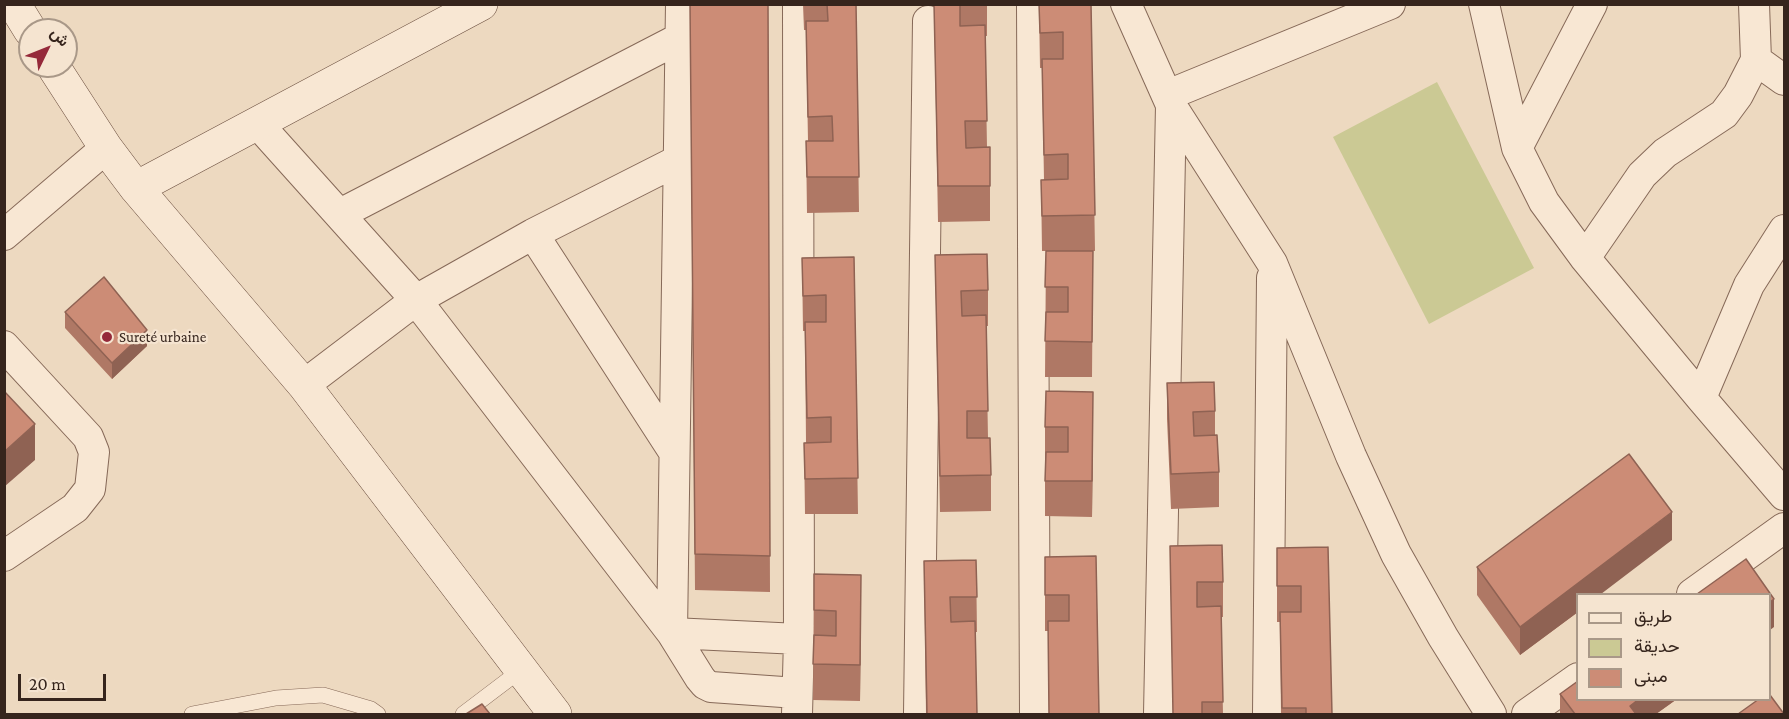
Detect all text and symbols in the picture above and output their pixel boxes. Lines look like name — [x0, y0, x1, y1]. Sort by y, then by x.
north arrow — [18, 18, 78, 78]
text: ش — [47, 24, 73, 50]
place label: Sureté urbaine — [119, 328, 206, 346]
marker: Sureté urbaine — [100, 330, 114, 344]
legend — [1576, 593, 1771, 701]
text: طريق — [1634, 606, 1672, 626]
text: حديقة — [1634, 636, 1680, 656]
scale bar — [21, 662, 110, 700]
text: مبنى — [1634, 666, 1668, 686]
text: 20 m — [29, 674, 66, 694]

